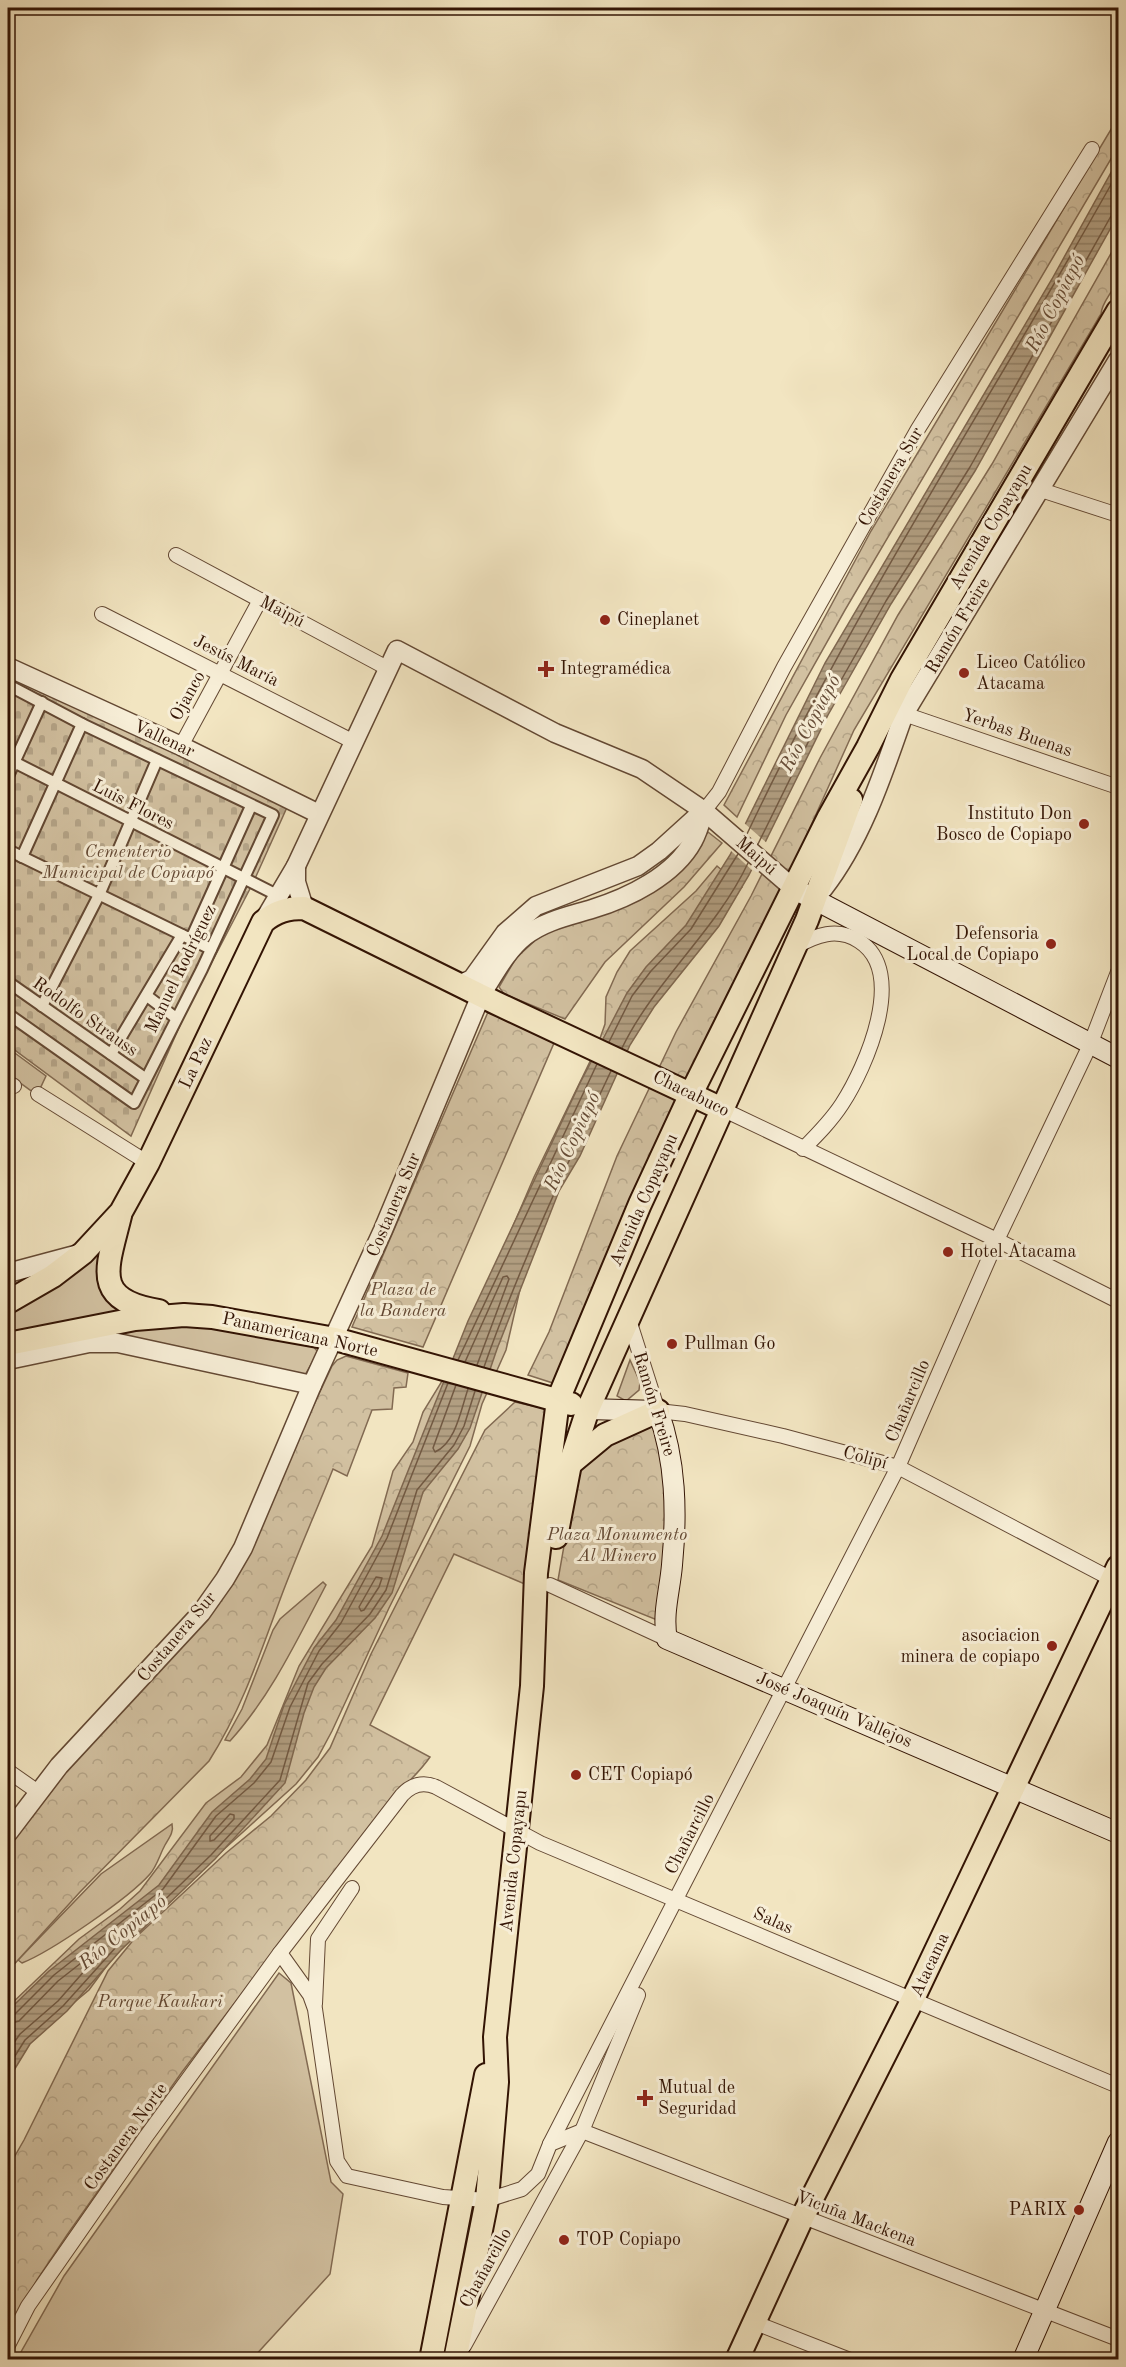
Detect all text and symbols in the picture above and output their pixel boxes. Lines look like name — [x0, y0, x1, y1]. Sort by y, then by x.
water label: Río Copiapó — [1022, 251, 1089, 357]
street label: Costanera Sur — [855, 424, 927, 530]
street label: Avenida Copayapu — [946, 461, 1036, 593]
street label: Ramón Freire — [922, 575, 994, 677]
street label: Maipú — [257, 593, 308, 631]
place label: Cineplanet — [617, 611, 699, 629]
marker: Cineplanet — [598, 613, 612, 627]
street label: Jesús María — [190, 632, 282, 690]
place label: Liceo Católico Atacama — [976, 654, 1086, 693]
marker: Integramédica — [537, 660, 555, 678]
place label: Integramédica — [560, 660, 671, 678]
marker: Liceo Católico Atacama — [957, 666, 971, 680]
street label: Ojanco — [167, 668, 209, 724]
water label: Río Copiapó — [777, 671, 845, 777]
street label: Yerbas Buenas — [960, 706, 1075, 760]
street label: Vallenar — [131, 717, 198, 761]
street label: Luis Flores — [89, 777, 177, 833]
place label: Instituto Don Bosco de Copiapo — [936, 805, 1072, 844]
marker: Instituto Don Bosco de Copiapo — [1077, 817, 1091, 831]
street label: Maipú — [732, 834, 780, 879]
park label: Cementerio Municipal de Copiapó — [41, 843, 215, 882]
street label: Manuel Rodríguez — [142, 902, 220, 1036]
place label: Defensoria Local de Copiapo — [906, 925, 1039, 964]
marker: Defensoria Local de Copiapo — [1044, 937, 1058, 951]
street label: Rodolfo Strauss — [29, 974, 141, 1060]
street label: La Paz — [176, 1035, 216, 1091]
street label: Chacabuco — [650, 1068, 732, 1120]
water label: Río Copiapó — [541, 1089, 605, 1196]
street label: Avenida Copayapu — [607, 1131, 681, 1269]
street label: Costanera Sur — [364, 1150, 424, 1260]
place label: Hotel Atacama — [960, 1243, 1077, 1261]
marker: Hotel Atacama — [941, 1245, 955, 1259]
park label: Plaza de la Bandera — [360, 1281, 447, 1320]
street label: Panamericana Norte — [220, 1310, 380, 1360]
place label: Pullman Go — [684, 1335, 775, 1353]
marker: Pullman Go — [665, 1337, 679, 1351]
street label: Ramón Freire — [630, 1350, 678, 1458]
street label: Chañarcillo — [883, 1357, 934, 1445]
street label: Colipí — [841, 1443, 889, 1473]
park label: Plaza Monumento Al Minero — [546, 1526, 687, 1565]
street label: Costanera Sur — [134, 1588, 220, 1685]
place label: asociacion minera de copiapo — [901, 1627, 1040, 1666]
marker: asociacion minera de copiapo — [1045, 1639, 1059, 1653]
street label: José Joaquín Vallejos — [753, 1669, 915, 1751]
place label: CET Copiapó — [588, 1766, 693, 1784]
marker: CET Copiapó — [569, 1768, 583, 1782]
street label: Avenida Copayapu — [498, 1788, 530, 1933]
street label: Chañarcillo — [662, 1791, 718, 1877]
water label: Río Copiapó — [74, 1891, 171, 1975]
street label: Salas — [750, 1904, 796, 1938]
street label: Atacama — [907, 1930, 953, 2000]
park label: Parque Kaukari — [96, 1993, 223, 2011]
place label: Mutual de Seguridad — [658, 2079, 737, 2118]
street label: Costanera Norte — [81, 2080, 171, 2194]
marker: Mutual de Seguridad — [636, 2089, 654, 2107]
street label: Vicuña Mackena — [793, 2188, 919, 2250]
place label: PARIX — [1009, 2201, 1067, 2219]
marker: PARIX — [1072, 2203, 1086, 2217]
street label: Chañarcillo — [457, 2225, 515, 2311]
place label: TOP Copiapo — [576, 2231, 681, 2249]
marker: TOP Copiapo — [557, 2233, 571, 2247]

